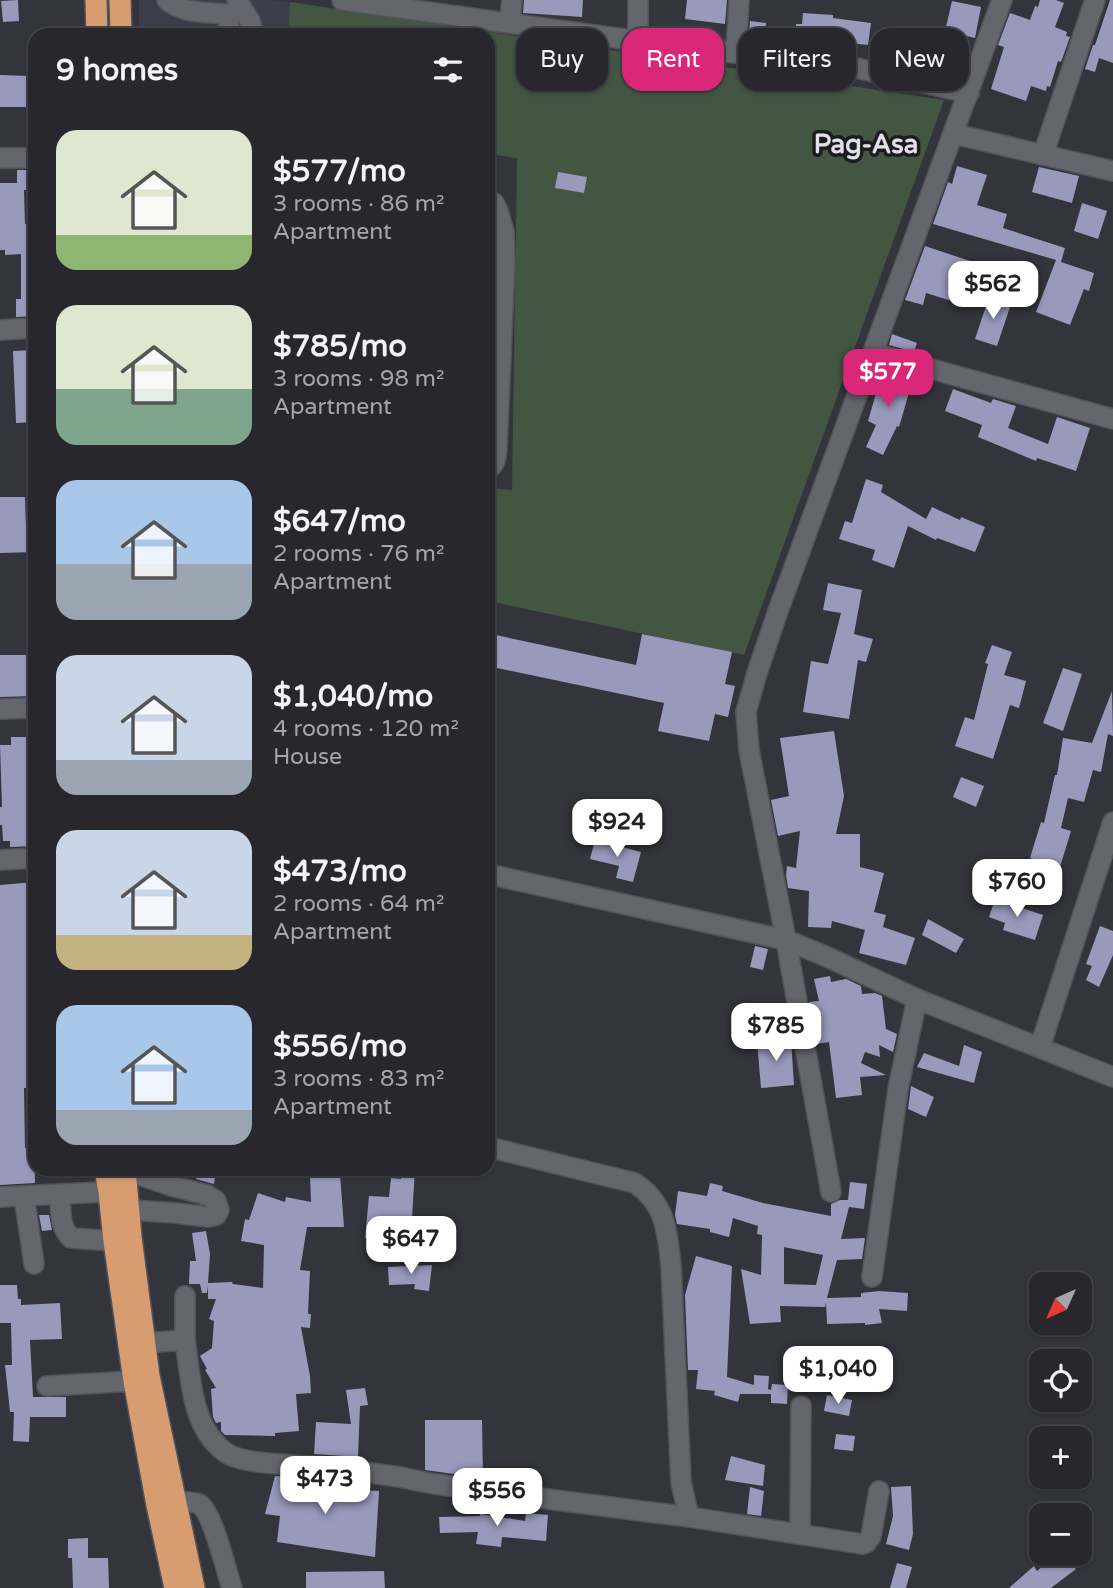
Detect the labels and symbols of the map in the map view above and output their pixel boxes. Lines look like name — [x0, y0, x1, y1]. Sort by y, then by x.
district label: Pag-Asa — [814, 129, 918, 160]
pin: $562 — [952, 262, 1034, 321]
pin: $577 — [847, 350, 929, 409]
pin: $924 — [576, 800, 658, 859]
pin: $760 — [976, 860, 1058, 919]
pin: $785 — [735, 1004, 817, 1063]
pin: $647 — [370, 1216, 452, 1276]
north arrow — [1029, 1272, 1092, 1335]
pin: $1,040 — [781, 1346, 895, 1406]
pin: $473 — [284, 1456, 366, 1516]
pin: $556 — [456, 1468, 538, 1528]

